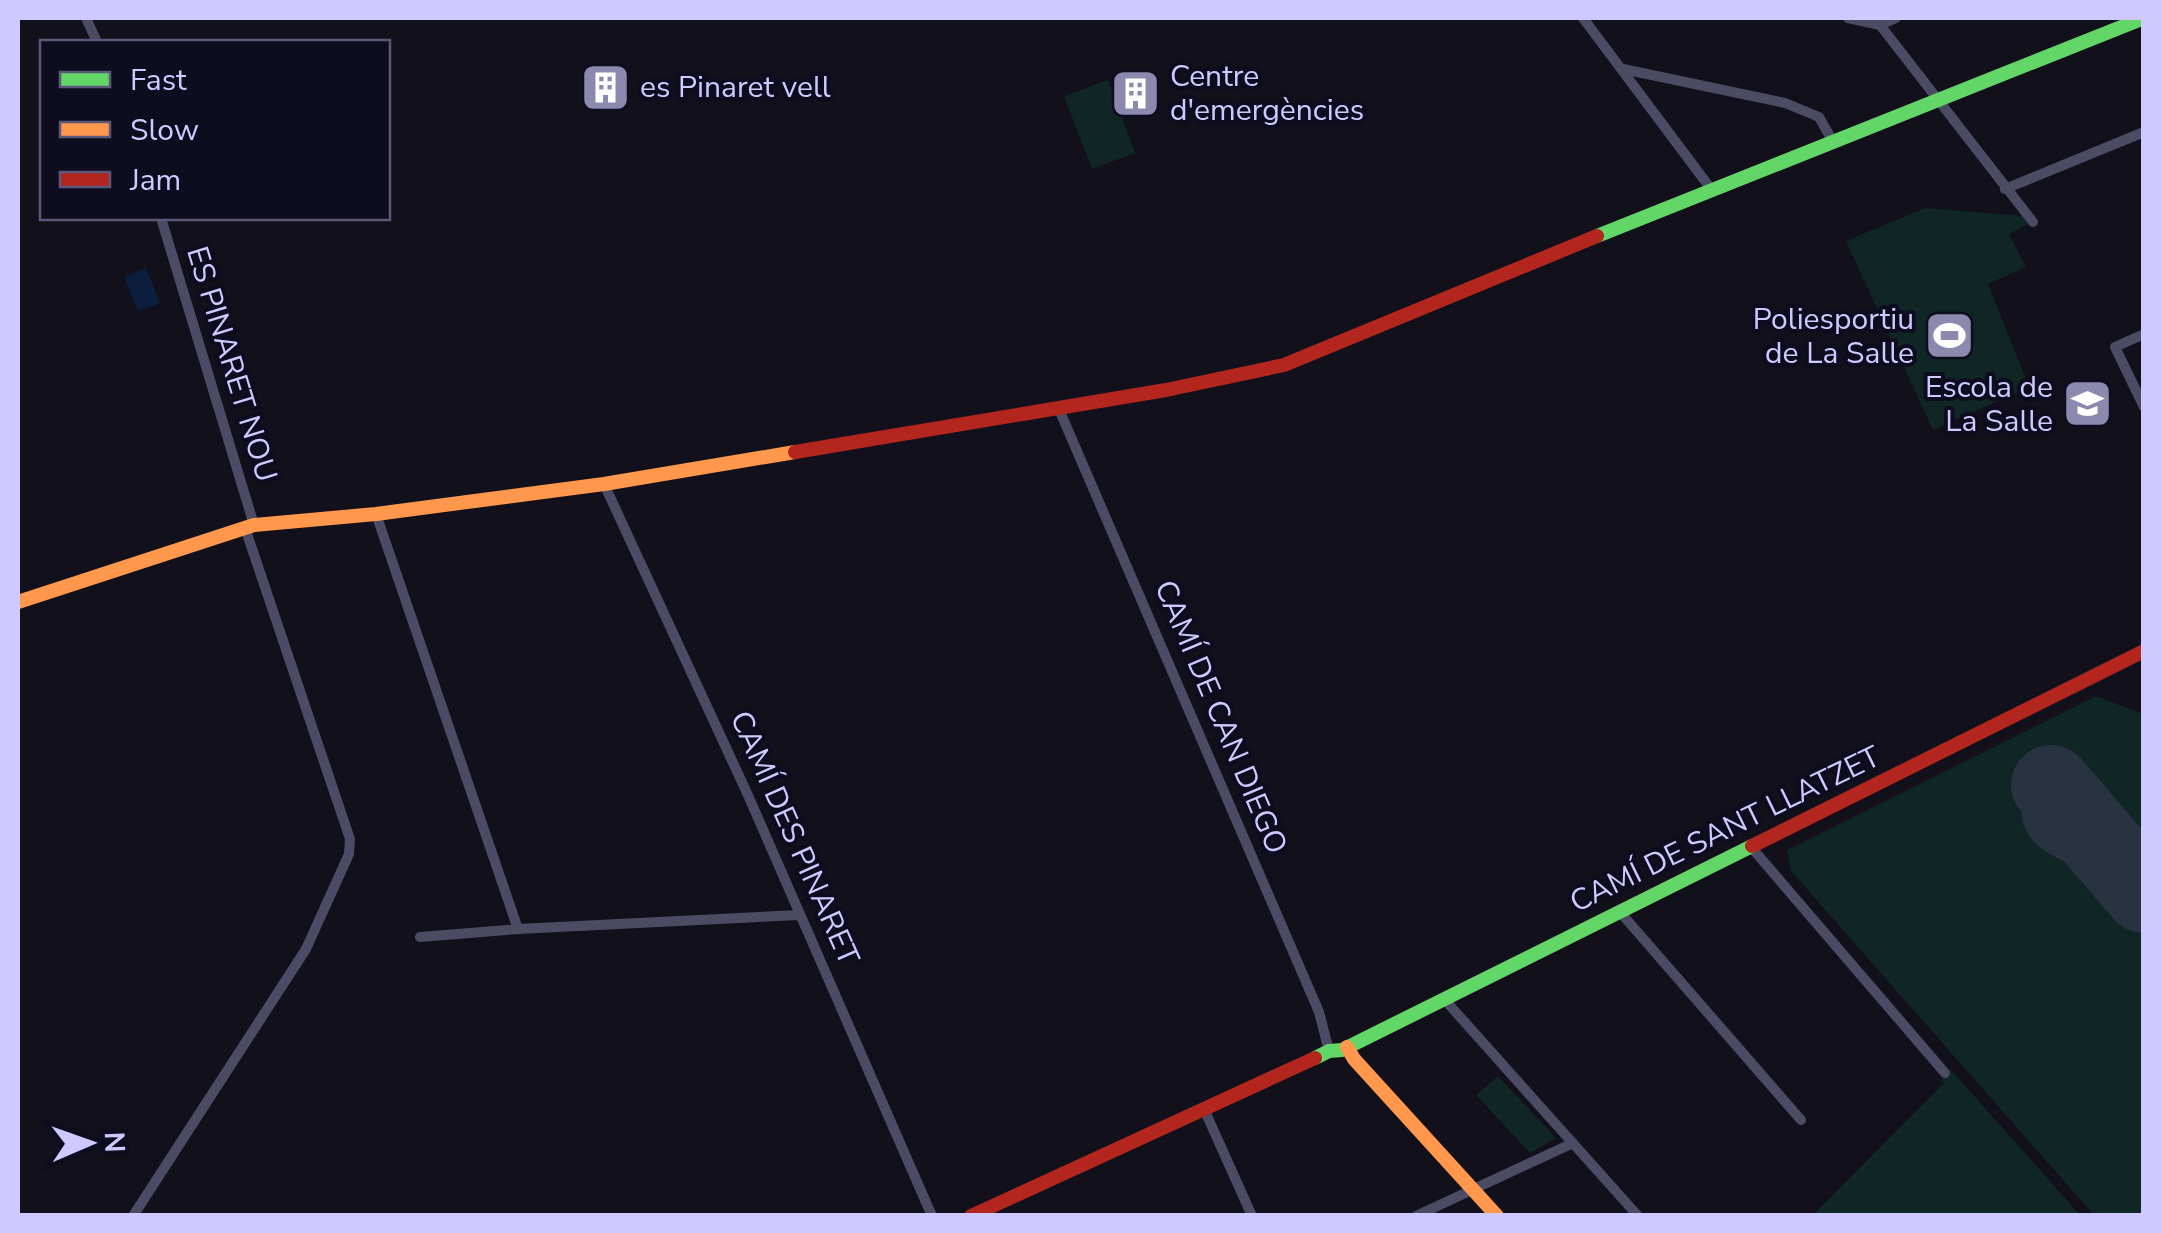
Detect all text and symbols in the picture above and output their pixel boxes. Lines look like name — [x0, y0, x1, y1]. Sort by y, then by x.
legend — [40, 40, 390, 220]
place label: Centre d'emergències — [1170, 56, 1364, 131]
text: Fast — [130, 60, 187, 101]
building icon: es Pinaret vell — [579, 61, 631, 113]
place label: es Pinaret vell — [640, 67, 831, 108]
building icon: Centre d'emergències — [1109, 67, 1161, 119]
text: Slow — [130, 110, 199, 151]
text: Jam — [129, 160, 181, 201]
street label: ES PINARET NOU — [176, 241, 287, 487]
place label: Poliesportiu de La Salle — [1753, 299, 1914, 374]
sports icon: Poliesportiu de La Salle — [1923, 310, 1975, 362]
place label: Escola de La Salle — [1925, 367, 2053, 442]
school or university icon: Escola de La Salle — [2062, 378, 2114, 430]
street label: CAMÍ DE CAN DIEGO — [1144, 574, 1297, 860]
street label: CAMÍ DES PINARET — [720, 705, 869, 972]
street label: CAMÍ DE SANT LLATZET — [1563, 736, 1887, 923]
north arrow — [40, 1093, 140, 1193]
text: N — [95, 1131, 133, 1153]

